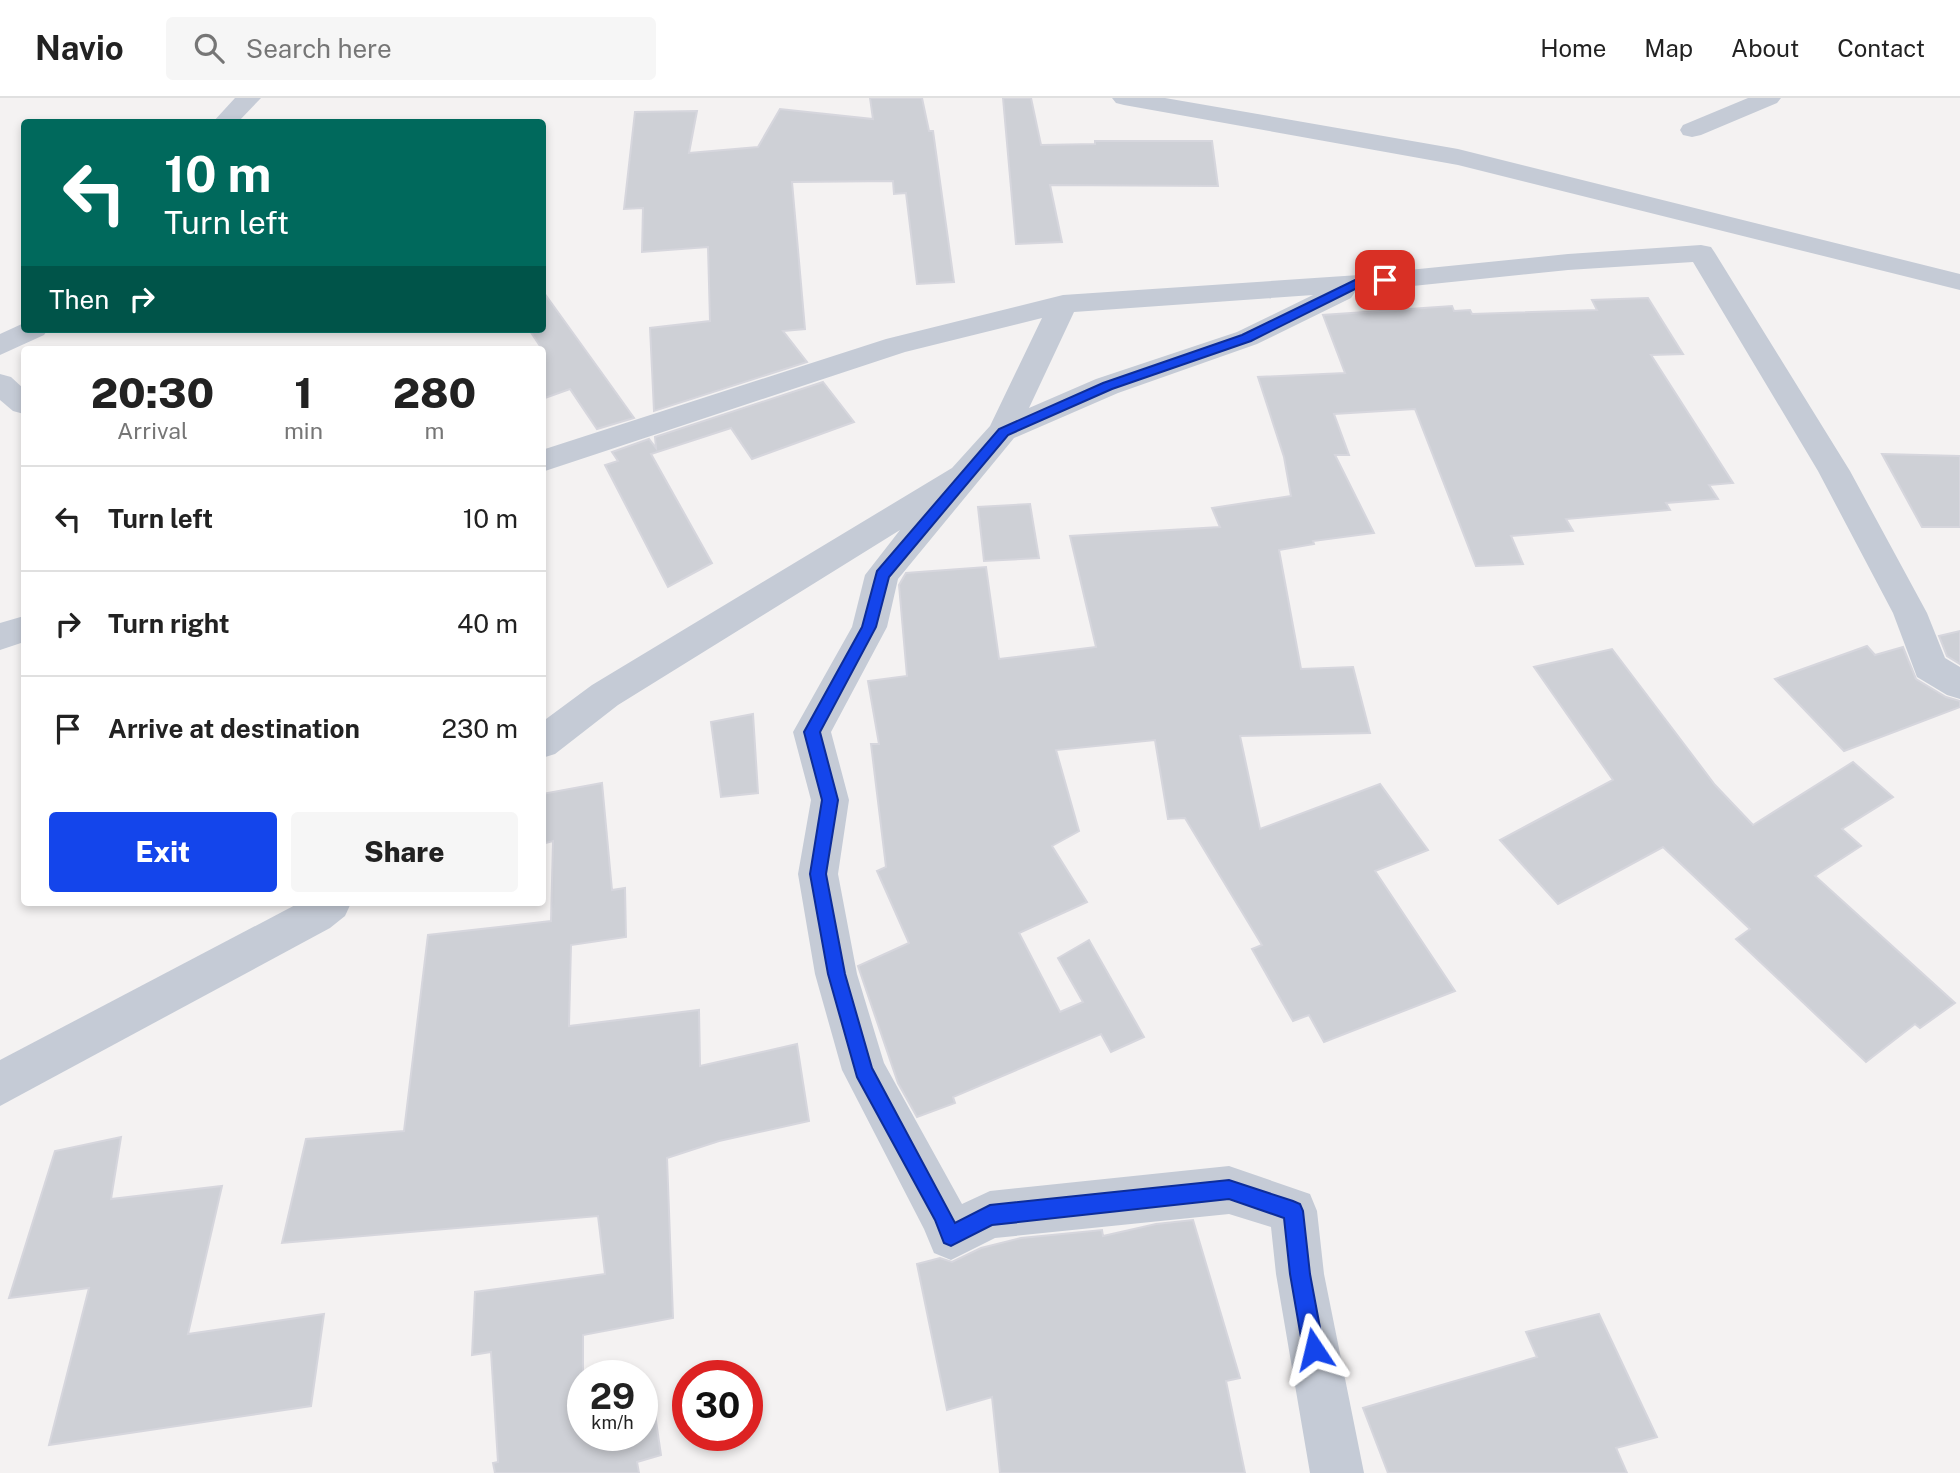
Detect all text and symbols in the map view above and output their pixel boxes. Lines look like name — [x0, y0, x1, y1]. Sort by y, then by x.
search box — [166, 17, 656, 80]
text: Navio — [35, 29, 124, 67]
icon: search — [190, 29, 228, 67]
text: Search here — [246, 33, 392, 64]
text: Home — [1540, 34, 1606, 62]
text: Map — [1644, 34, 1693, 62]
text: About — [1731, 34, 1799, 62]
text: Contact — [1837, 34, 1925, 62]
text: 10 m — [164, 145, 271, 203]
icon: left — [49, 147, 140, 238]
text: Turn left — [164, 204, 289, 241]
pin — [1355, 250, 1415, 310]
icon: arrive — [1366, 261, 1404, 299]
icon: right — [123, 280, 161, 318]
text: Then — [49, 284, 109, 315]
text: 20:30 — [91, 368, 214, 417]
text: 1 — [294, 368, 313, 417]
text: 280 — [393, 368, 476, 417]
text: Arrival — [117, 417, 188, 444]
text: min — [284, 417, 323, 444]
text: m — [425, 417, 444, 444]
icon: left — [49, 500, 87, 538]
text: Turn left — [108, 503, 213, 534]
text: 10 m — [463, 503, 518, 534]
icon: right — [49, 605, 87, 643]
text: Turn right — [108, 608, 230, 639]
text: 40 m — [457, 608, 518, 639]
icon: arrive — [49, 710, 87, 748]
text: Arrive at destination — [108, 713, 360, 744]
text: 230 m — [442, 713, 518, 744]
button: Exit — [49, 812, 277, 892]
button: Share — [291, 812, 518, 892]
position arrow — [1277, 1312, 1351, 1386]
speed limit sign: 30 — [672, 1360, 763, 1451]
text: 29 — [590, 1376, 635, 1417]
text: km/h — [591, 1412, 634, 1433]

